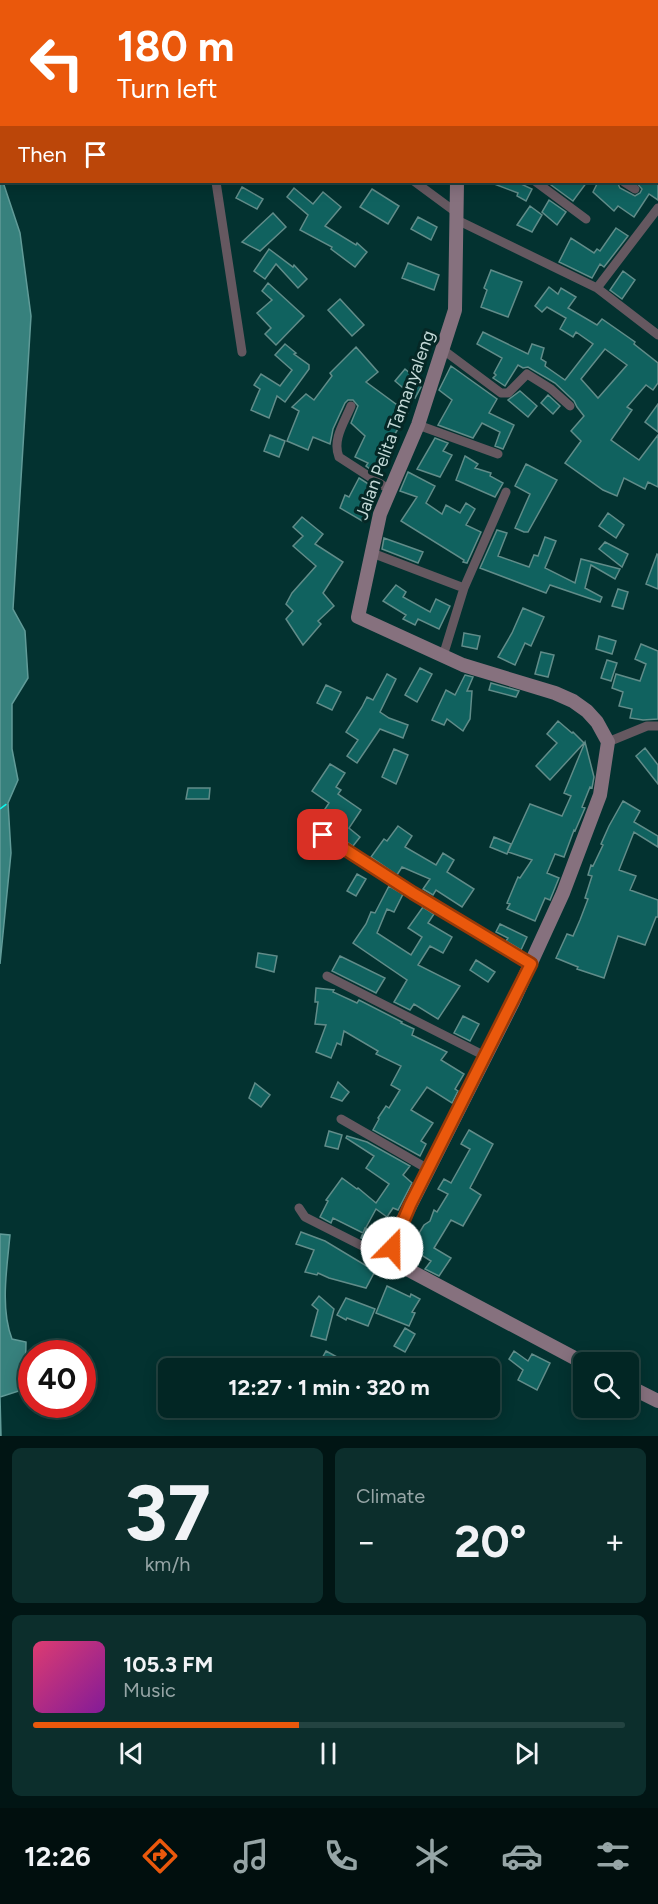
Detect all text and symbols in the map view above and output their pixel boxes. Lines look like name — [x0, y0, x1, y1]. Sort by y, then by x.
text: 180 m — [117, 21, 234, 72]
icon: left — [18, 24, 96, 102]
text: Turn left — [117, 72, 217, 105]
icon: arrive — [79, 138, 112, 171]
text: Then — [18, 141, 67, 168]
street label: Jalan Pelita Tamanyaleng — [350, 327, 440, 523]
pin — [297, 809, 348, 860]
icon: arrive — [306, 818, 339, 851]
position arrow — [360, 1216, 424, 1280]
speed limit sign: 40 — [18, 1340, 96, 1418]
map controls — [573, 1352, 639, 1418]
button: search — [573, 1352, 639, 1418]
text: 12:27 · 1 min · 320 m — [228, 1374, 430, 1401]
text: 37 — [124, 1466, 211, 1560]
text: Climate — [356, 1484, 425, 1508]
text: 20° — [454, 1514, 527, 1568]
text: − — [356, 1522, 377, 1561]
text: + — [604, 1522, 625, 1561]
text: km/h — [145, 1552, 190, 1576]
text: 105.3 FM — [123, 1651, 213, 1678]
text: Music — [123, 1678, 176, 1702]
icon: previous — [115, 1737, 148, 1770]
icon: pause — [312, 1737, 345, 1770]
icon: next — [510, 1737, 543, 1770]
icon: directions — [139, 1835, 181, 1877]
icon: music — [230, 1835, 272, 1877]
icon: phone — [320, 1835, 362, 1877]
icon: climate — [411, 1835, 453, 1877]
icon: car — [501, 1835, 543, 1877]
icon: filters — [592, 1835, 634, 1877]
text: 12:26 — [24, 1840, 91, 1873]

